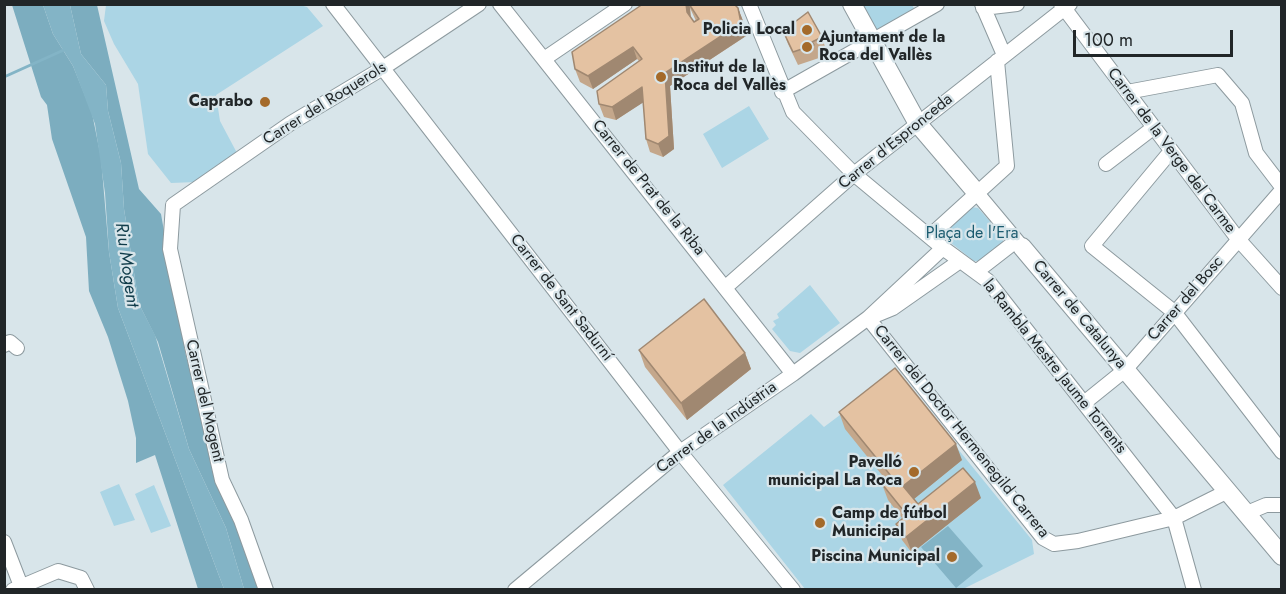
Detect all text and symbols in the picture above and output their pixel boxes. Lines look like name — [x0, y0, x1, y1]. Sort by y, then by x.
scale bar — [1076, 18, 1236, 56]
place label: Policia Local — [703, 20, 795, 40]
marker: Policia Local — [800, 23, 814, 37]
text: 100 m — [1084, 27, 1133, 53]
place label: Ajuntament de la Roca del Vallès — [819, 28, 945, 66]
marker: Ajuntament de la Roca del Vallès — [800, 40, 814, 54]
street label: Carrer del Roquerols — [260, 58, 390, 150]
place label: Institut de la Roca del Vallès — [673, 58, 786, 96]
street label: Carrer de la Verge del Carme — [1103, 65, 1239, 237]
marker: Institut de la Roca del Vallès — [654, 70, 668, 84]
street label: Carrer d'Espronceda — [835, 90, 957, 194]
place label: Caprabo — [189, 92, 253, 112]
marker: Caprabo — [258, 95, 272, 109]
street label: Carrer de Prat de la Riba — [587, 116, 709, 260]
water label: Riu Mogent — [109, 221, 143, 309]
park label: Plaça de l'Era — [926, 224, 1018, 244]
street label: Carrer de Sant Sadurní — [506, 231, 616, 365]
street label: Carrer del Bosc — [1144, 253, 1228, 345]
street label: Carrer de Catalunya — [1028, 257, 1130, 373]
street label: la Rambla Mestre Jaume Torrents — [978, 276, 1130, 458]
street label: Carrer del Doctor Hermenegild Carrera — [869, 322, 1053, 542]
street label: Carrer del Mogent — [181, 338, 227, 464]
street label: Carrer de la Indústria — [653, 378, 781, 478]
place label: Pavelló municipal La Roca — [768, 453, 902, 491]
marker: Pavelló municipal La Roca — [907, 465, 921, 479]
place label: Camp de fútbol Municipal — [832, 504, 947, 542]
marker: Camp de fútbol Municipal — [813, 516, 827, 530]
place label: Piscina Municipal — [811, 547, 940, 567]
marker: Piscina Municipal — [945, 550, 959, 564]

